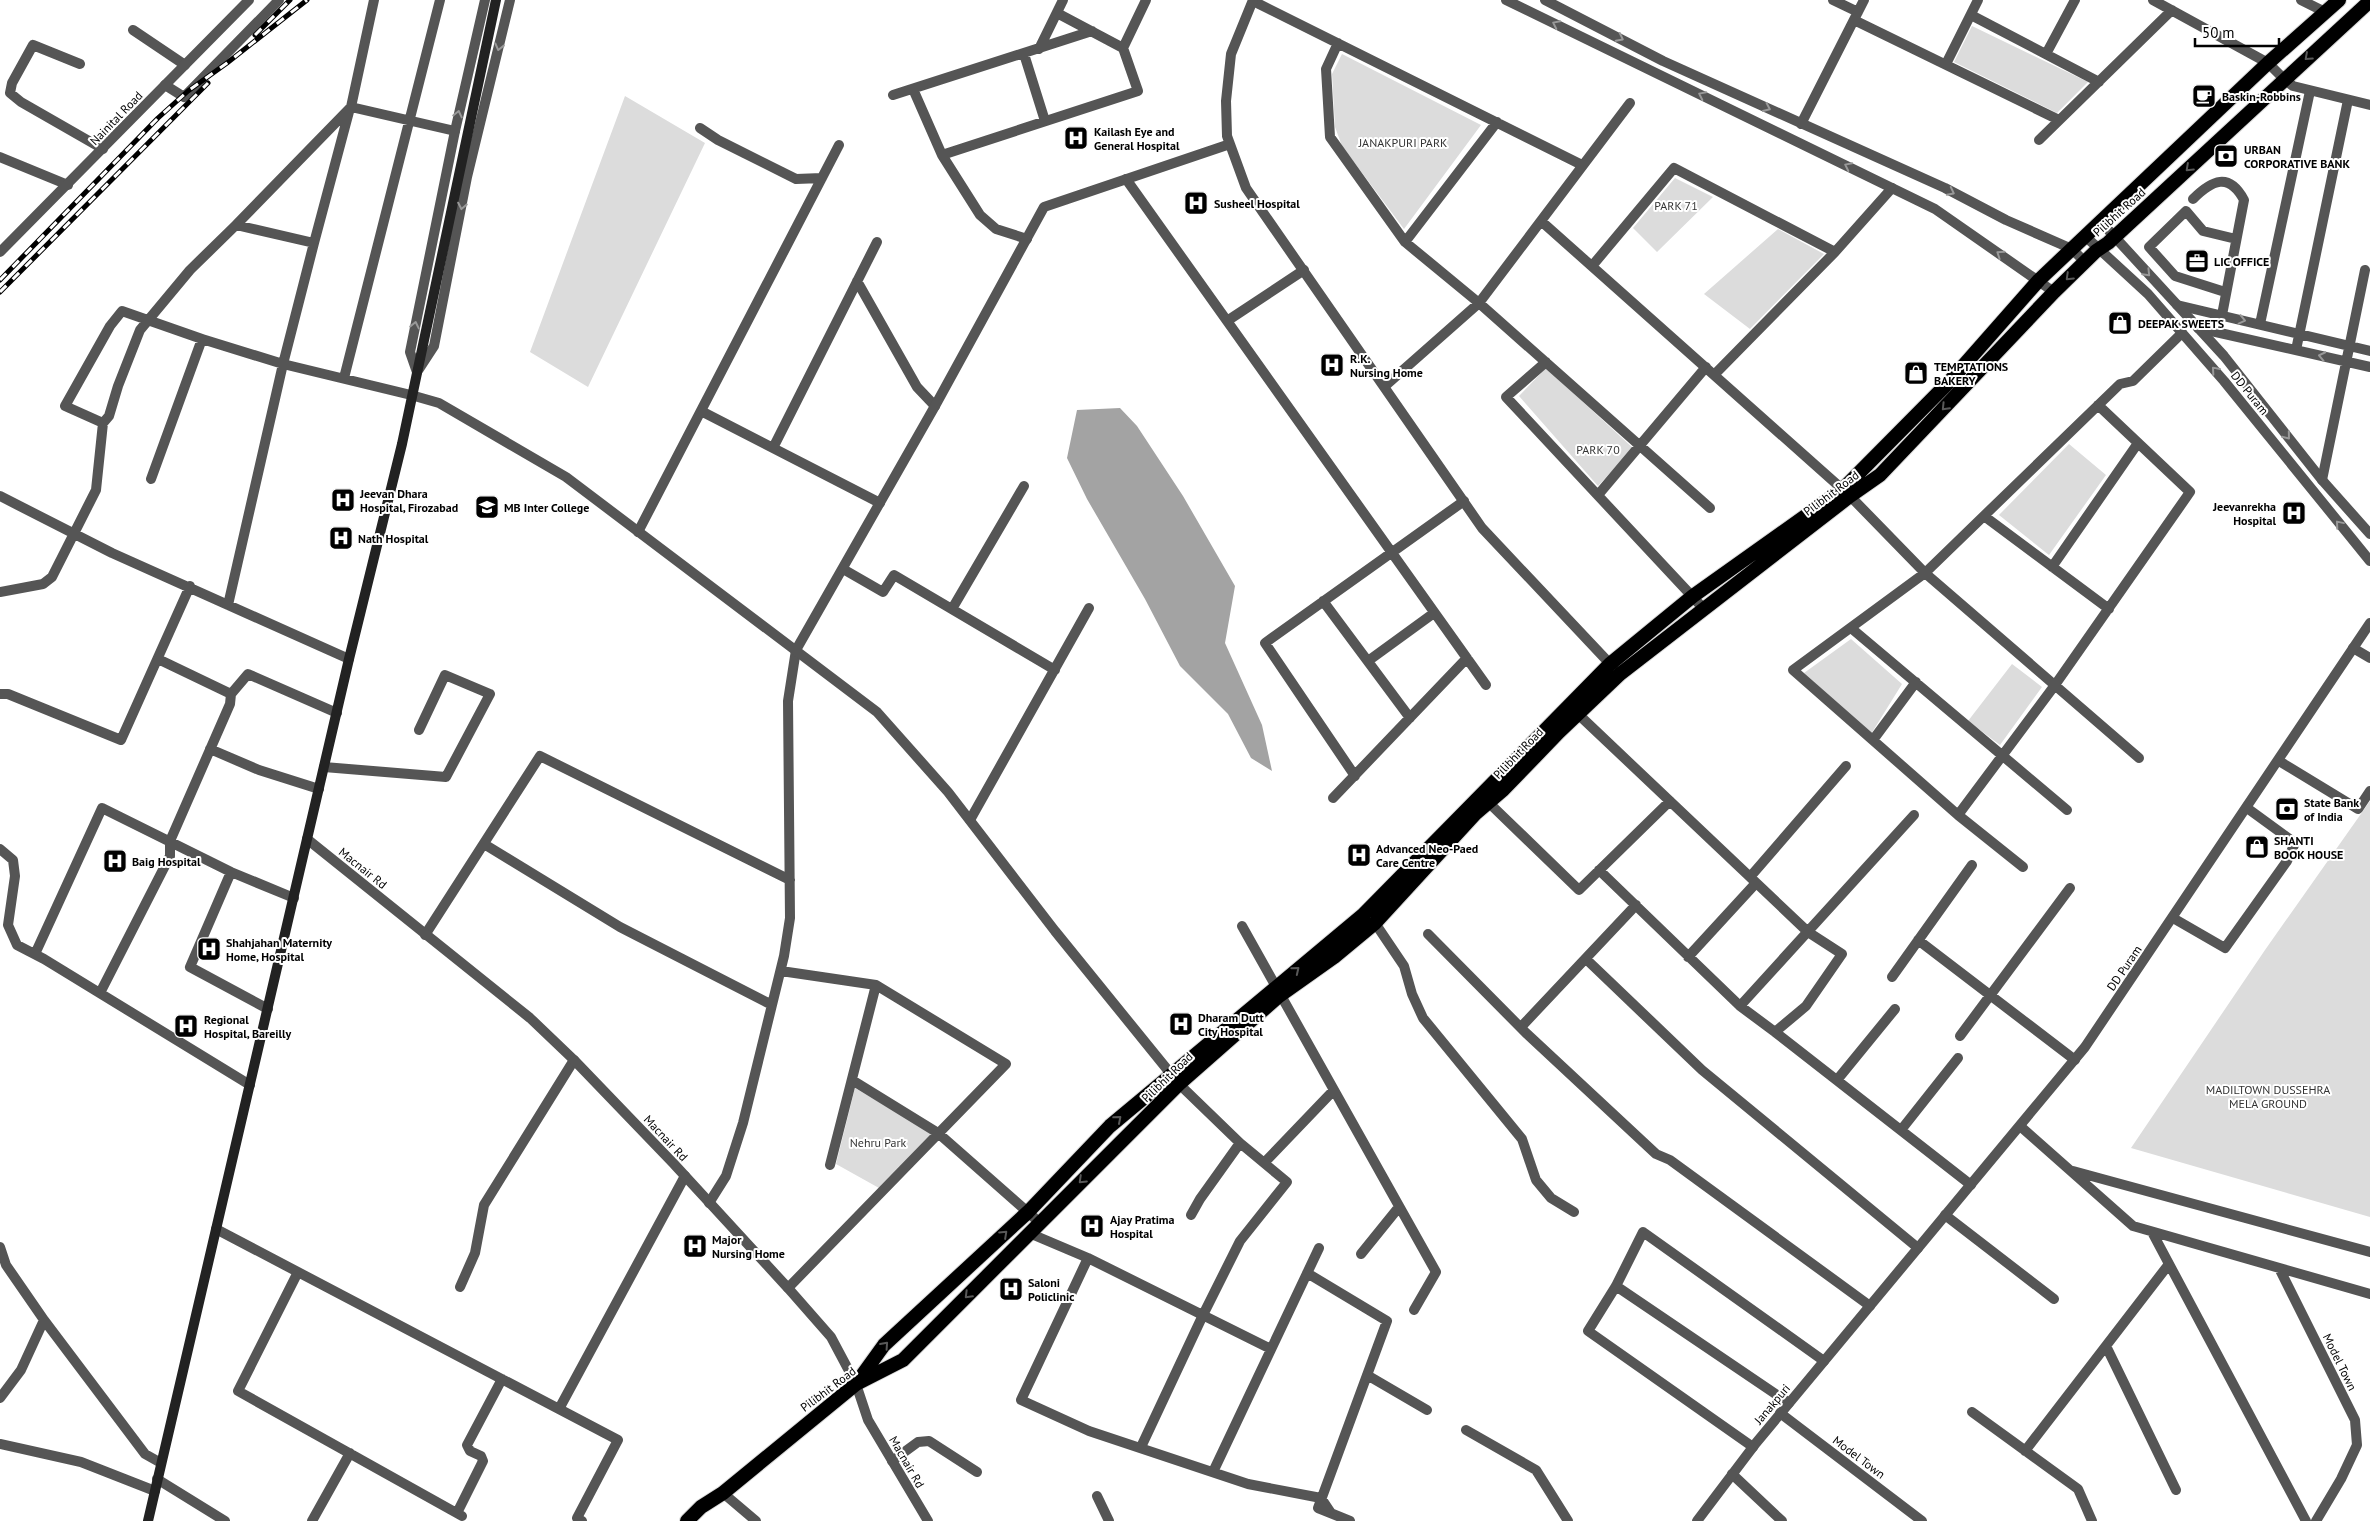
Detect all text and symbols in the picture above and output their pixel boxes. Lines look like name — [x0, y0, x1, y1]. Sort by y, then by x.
scale bar — [2195, 15, 2279, 47]
one-way arrow — [1552, 20, 1561, 30]
text: 50 m — [2202, 23, 2235, 42]
one-way arrow — [1615, 32, 1624, 42]
one-way arrow — [494, 43, 505, 52]
one-way arrow — [2305, 51, 2314, 60]
cafe icon: Baskin-Robbins — [2191, 83, 2217, 109]
street label: Nainital Road — [87, 88, 145, 148]
place label: Baskin-Robbins — [2222, 89, 2301, 104]
one-way arrow — [1698, 91, 1707, 101]
one-way arrow — [1762, 101, 1771, 112]
one-way arrow — [453, 110, 463, 119]
place label: Kailash Eye and General Hospital — [1094, 124, 1180, 153]
hospital icon: Kailash Eye and General Hospital — [1063, 125, 1089, 151]
park label: JANAKPURI PARK — [1358, 135, 1447, 150]
place label: URBAN CORPORATIVE BANK — [2244, 142, 2350, 171]
bank icon: URBAN CORPORATIVE BANK — [2213, 143, 2239, 169]
one-way arrow — [1844, 162, 1853, 172]
one-way arrow — [2186, 162, 2195, 171]
street label: Pilibhit Road — [2090, 184, 2148, 240]
one-way arrow — [1946, 186, 1955, 196]
hospital icon: Susheel Hospital — [1183, 190, 1209, 216]
place label: Susheel Hospital — [1214, 196, 1300, 211]
park label: PARK 71 — [1654, 198, 1698, 213]
one-way arrow — [457, 201, 467, 210]
office icon: LIC OFFICE — [2184, 248, 2210, 274]
one-way arrow — [1997, 251, 2006, 260]
place label: LIC OFFICE — [2214, 254, 2269, 269]
one-way arrow — [2141, 267, 2150, 276]
one-way arrow — [2066, 271, 2075, 280]
shop icon: DEEPAK SWEETS — [2107, 310, 2133, 336]
one-way arrow — [2237, 314, 2246, 325]
place label: DEEPAK SWEETS — [2138, 316, 2224, 331]
one-way arrow — [409, 321, 420, 329]
place label: R.K. Nursing Home — [1350, 351, 1423, 380]
one-way arrow — [2318, 351, 2327, 362]
hospital icon: R.K. Nursing Home — [1319, 352, 1345, 378]
place label: TEMPTATIONS BAKERY — [1934, 359, 2008, 388]
shop icon: TEMPTATIONS BAKERY — [1903, 360, 1929, 386]
one-way arrow — [2211, 367, 2220, 376]
street label: DD Puram — [2228, 368, 2272, 418]
one-way arrow — [1942, 402, 1951, 411]
one-way arrow — [2282, 430, 2290, 439]
park label: PARK 70 — [1576, 442, 1620, 457]
street label: Pilibhit Road — [1800, 467, 1862, 519]
place label: Jeevan Dhara Hospital, Firozabad — [359, 486, 458, 515]
hospital icon: Jeevan Dhara Hospital, Firozabad — [330, 487, 356, 513]
school or university icon: MB Inter College — [474, 494, 500, 520]
place label: Jeevanrekha Hospital — [2212, 499, 2276, 528]
place label: MB Inter College — [504, 500, 589, 515]
hospital icon: Jeevanrekha Hospital — [2281, 500, 2307, 526]
one-way arrow — [2336, 521, 2344, 530]
hospital icon: Nath Hospital — [328, 525, 354, 551]
place label: Nath Hospital — [358, 531, 429, 546]
street label: Pilibhit Road — [1490, 724, 1546, 782]
place label: State Bank of India — [2304, 795, 2359, 824]
bank icon: State Bank of India — [2274, 796, 2300, 822]
place label: SHANTI BOOK HOUSE — [2274, 833, 2343, 862]
shop icon: SHANTI BOOK HOUSE — [2244, 834, 2270, 860]
place label: Advanced Neo-Paed Care Centre — [1376, 841, 1478, 870]
hospital icon: Advanced Neo-Paed Care Centre — [1346, 842, 1372, 868]
street label: Macnair Rd — [336, 844, 390, 892]
hospital icon: Baig Hospital — [102, 848, 128, 874]
place label: Baig Hospital — [132, 854, 201, 869]
place label: Shahjahan Maternity Home, Hospital — [226, 935, 332, 964]
hospital icon: Shahjahan Maternity Home, Hospital — [196, 936, 222, 962]
street label: DD Puram — [2103, 942, 2145, 994]
one-way arrow — [1291, 966, 1300, 975]
place label: Dharam Dutt City Hospital — [1198, 1010, 1264, 1039]
hospital icon: Dharam Dutt City Hospital — [1168, 1011, 1194, 1037]
place label: Regional Hospital, Bareilly — [204, 1012, 292, 1041]
hospital icon: Regional Hospital, Bareilly — [173, 1013, 199, 1039]
street label: Pilibhit Road — [1138, 1049, 1196, 1105]
park label: MADILTOWN DUSSEHRA MELA GROUND — [2206, 1082, 2330, 1111]
street label: Macnair Rd — [641, 1112, 691, 1164]
one-way arrow — [1112, 1115, 1121, 1124]
park label: Nehru Park — [850, 1135, 907, 1150]
one-way arrow — [1079, 1174, 1088, 1183]
place label: Ajay Pratima Hospital — [1110, 1212, 1175, 1241]
hospital icon: Ajay Pratima Hospital — [1079, 1213, 1105, 1239]
one-way arrow — [998, 1231, 1007, 1240]
place label: Major Nursing Home — [712, 1232, 785, 1261]
hospital icon: Major Nursing Home — [682, 1233, 708, 1259]
place label: Saloni Policlinic — [1028, 1275, 1075, 1304]
hospital icon: Saloni Policlinic — [998, 1276, 1024, 1302]
one-way arrow — [964, 1289, 973, 1298]
street label: Model Town — [2320, 1331, 2360, 1393]
one-way arrow — [879, 1342, 888, 1351]
street label: Pilibhit Road — [797, 1363, 859, 1415]
street label: Janakpuri — [1750, 1381, 1793, 1428]
street label: Model Town — [1830, 1432, 1888, 1482]
street label: Macnair Rd — [886, 1433, 928, 1491]

